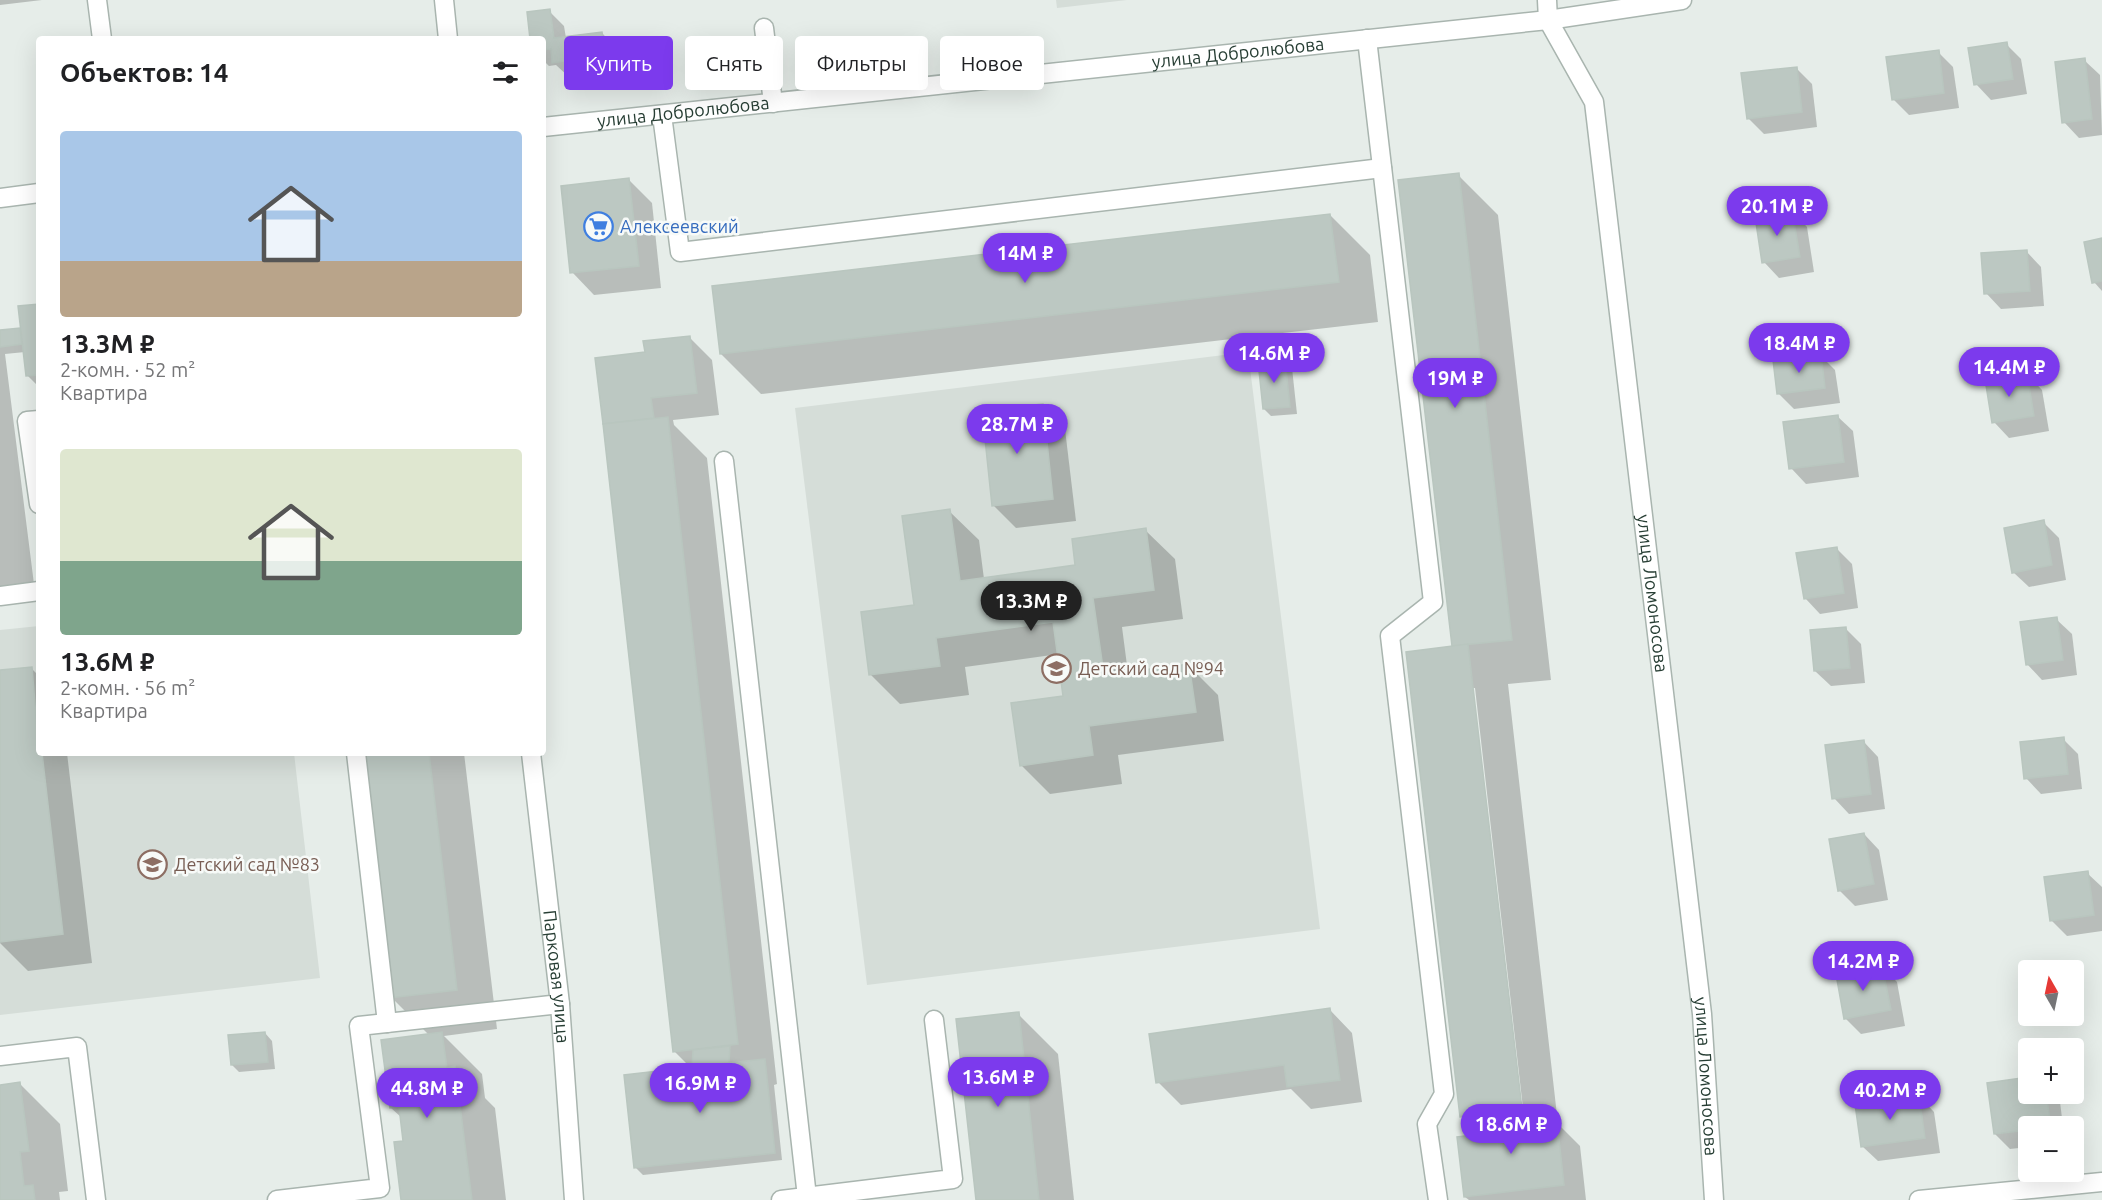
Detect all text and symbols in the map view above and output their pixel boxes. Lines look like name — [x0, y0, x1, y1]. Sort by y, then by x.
street label: улица Добролюбова — [1151, 33, 1325, 71]
chip: Купить — [564, 36, 673, 90]
chip: Снять — [685, 36, 783, 90]
chip: Фильтры — [795, 36, 928, 90]
chip: Новое — [940, 36, 1044, 90]
icon: filters — [489, 56, 522, 89]
text: Объектов: 14 — [60, 58, 228, 87]
street label: улица Добролюбова — [596, 92, 770, 130]
icon: home — [237, 170, 345, 278]
pin: 20.1M ₽ — [1722, 186, 1832, 237]
text: 20.1M ₽ — [1741, 194, 1813, 217]
supermarket icon: Алексеевский — [583, 211, 615, 243]
place label: Алексеевский — [620, 216, 739, 236]
pin: 14M ₽ — [983, 233, 1067, 284]
text: 14M ₽ — [997, 241, 1053, 264]
pin: 18.4M ₽ — [1744, 323, 1854, 374]
text: 13.3M ₽ — [60, 329, 154, 358]
text: 18.4M ₽ — [1763, 331, 1835, 354]
pin: 14.6M ₽ — [1219, 333, 1329, 384]
text: 14.6M ₽ — [1238, 341, 1310, 364]
pin: 14.4M ₽ — [1954, 347, 2064, 398]
text: 14.4M ₽ — [1973, 355, 2045, 378]
text: 2-комн. · 52 m² — [60, 358, 195, 381]
pin: 19M ₽ — [1413, 358, 1497, 409]
text: 19M ₽ — [1427, 366, 1483, 389]
text: Квартира — [60, 381, 148, 404]
pin: 28.7M ₽ — [962, 404, 1072, 455]
text: 28.7M ₽ — [981, 412, 1053, 435]
icon: home — [237, 488, 345, 596]
street label: улица Ломоносова — [1634, 513, 1672, 674]
pin: 13.3M ₽ — [976, 581, 1086, 632]
text: 13.3M ₽ — [995, 589, 1067, 612]
text: 13.6M ₽ — [60, 647, 154, 676]
school or university icon: Детский сад №94 — [1041, 653, 1073, 685]
place label: Детский сад №94 — [1078, 658, 1224, 678]
text: 2-комн. · 56 m² — [60, 676, 195, 699]
text: Квартира — [60, 699, 148, 722]
school or university icon: Детский сад №83 — [137, 849, 169, 881]
place label: Детский сад №83 — [174, 854, 320, 874]
street label: Парковая улица — [540, 909, 574, 1044]
pin: 14.2M ₽ — [1808, 941, 1918, 992]
text: 14.2M ₽ — [1827, 949, 1899, 972]
north arrow — [2018, 960, 2084, 1026]
map controls — [2018, 960, 2084, 1182]
street label: улица Ломоносова — [1691, 996, 1722, 1156]
button: + — [2018, 1038, 2084, 1104]
pin: 13.6M ₽ — [943, 1057, 1053, 1108]
pin: 16.9M ₽ — [645, 1063, 755, 1114]
text: 13.6M ₽ — [962, 1065, 1034, 1088]
pin: 44.8M ₽ — [372, 1068, 482, 1119]
pin: 40.2M ₽ — [1835, 1070, 1945, 1121]
text: 16.9M ₽ — [664, 1071, 736, 1094]
text: 44.8M ₽ — [391, 1076, 463, 1099]
text: 40.2M ₽ — [1854, 1078, 1926, 1101]
pin: 18.6M ₽ — [1456, 1104, 1566, 1155]
text: 18.6M ₽ — [1475, 1112, 1547, 1135]
button: − — [2018, 1116, 2084, 1182]

